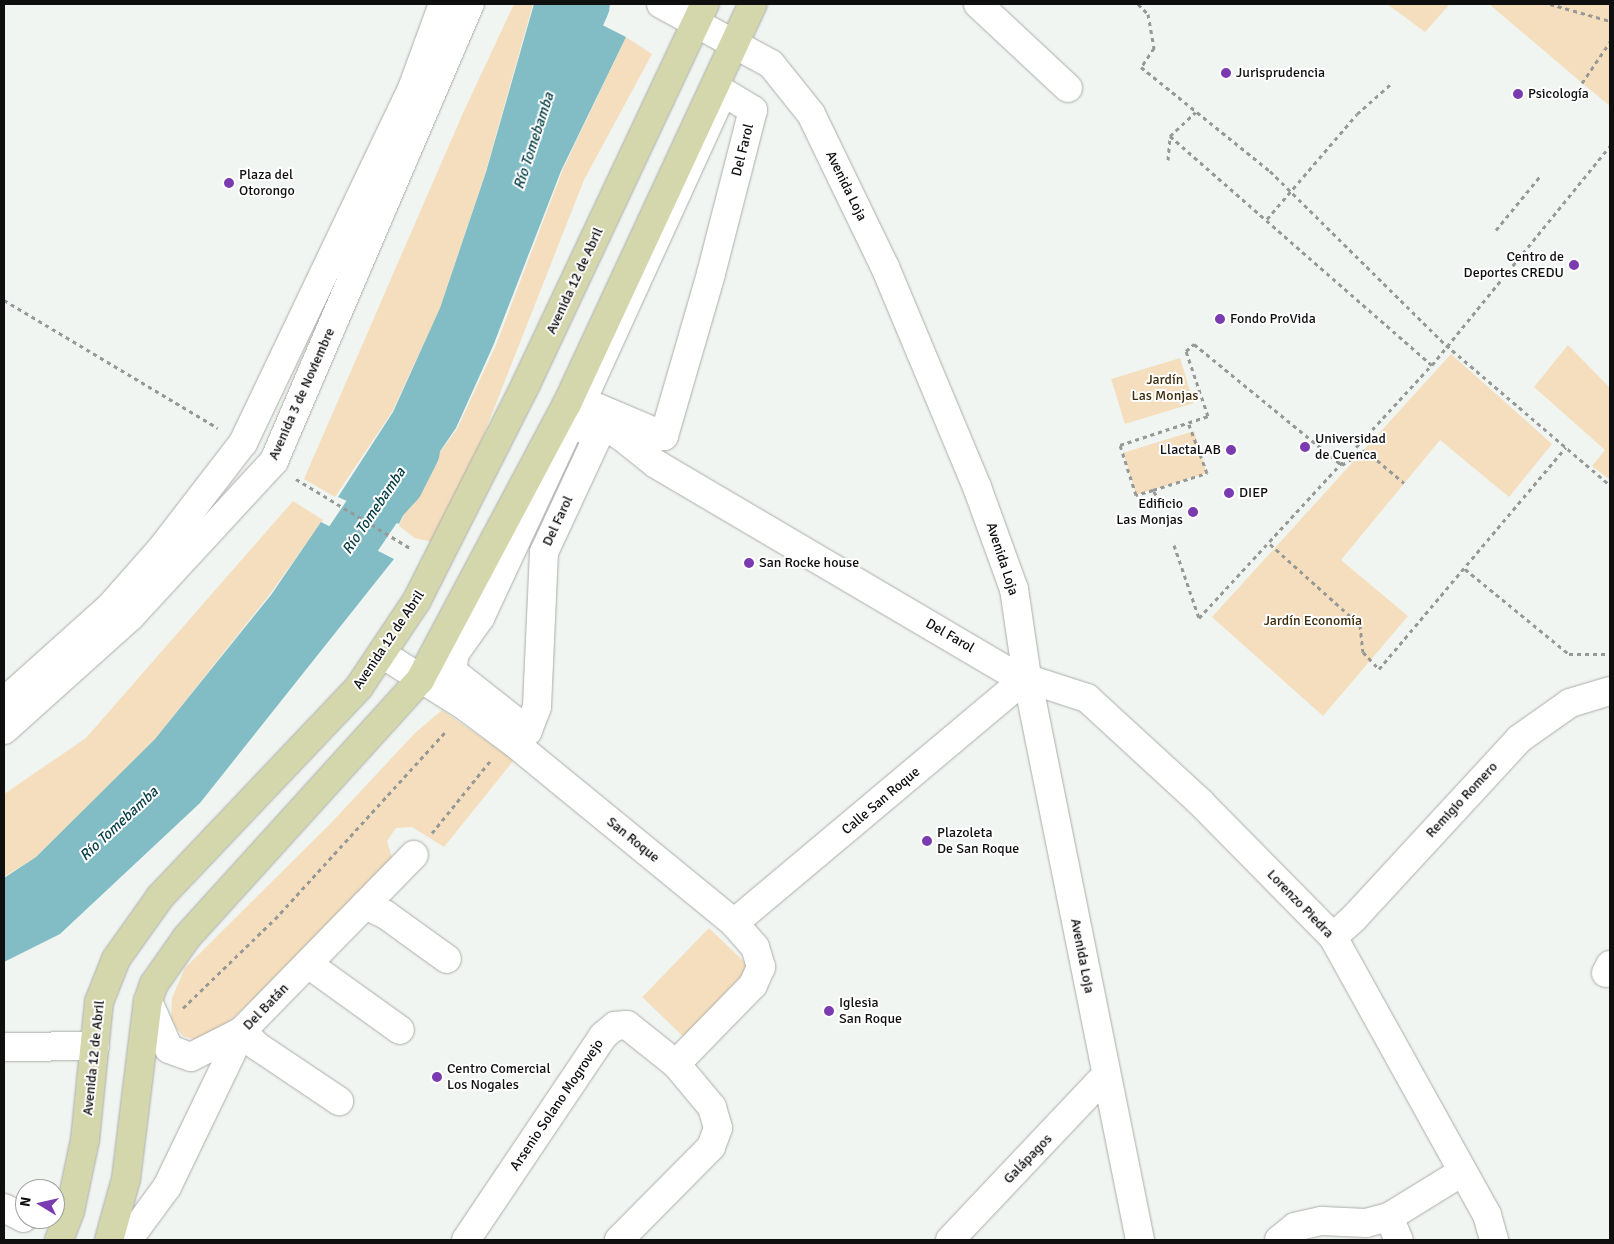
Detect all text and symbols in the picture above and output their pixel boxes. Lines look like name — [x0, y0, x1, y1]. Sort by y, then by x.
place label: Jurisprudencia — [1236, 65, 1325, 81]
marker: Jurisprudencia — [1220, 67, 1232, 79]
place label: Psicología — [1528, 86, 1589, 102]
marker: Psicología — [1512, 88, 1524, 100]
water label: Río Tomebamba — [510, 90, 558, 192]
street label: Del Farol — [728, 122, 758, 178]
street label: Avenida Loja — [822, 148, 870, 224]
place label: Plaza del Otorongo — [239, 167, 295, 200]
marker: Plaza del Otorongo — [223, 177, 235, 189]
street label: Avenida 12 de Abril — [543, 225, 607, 337]
place label: Centro de Deportes CREDU — [1464, 249, 1564, 282]
marker: Centro de Deportes CREDU — [1568, 259, 1580, 271]
place label: Fondo ProVida — [1230, 311, 1316, 327]
marker: Fondo ProVida — [1214, 313, 1226, 325]
street label: Avenida 3 de Noviembre — [265, 325, 339, 463]
park label: Jardín Las Monjas — [1132, 372, 1198, 404]
place label: Universidad de Cuenca — [1315, 431, 1386, 464]
marker: Universidad de Cuenca — [1299, 441, 1311, 453]
place label: LlactaLAB — [1160, 442, 1221, 458]
marker: LlactaLAB — [1225, 444, 1237, 456]
water label: Río Tomebamba — [338, 464, 410, 558]
place label: DIEP — [1239, 485, 1268, 501]
marker: DIEP — [1223, 487, 1235, 499]
street label: Del Farol — [539, 493, 577, 549]
place label: Edificio Las Monjas — [1116, 496, 1183, 528]
marker: Edificio Las Monjas — [1187, 506, 1199, 518]
street label: Avenida Loja — [982, 520, 1022, 598]
place label: San Rocke house — [759, 555, 859, 571]
marker: San Rocke house — [743, 557, 755, 569]
street label: Avenida 12 de Abril — [350, 587, 428, 693]
park label: Jardín Economía — [1264, 613, 1362, 629]
street label: Del Farol — [923, 615, 977, 657]
street label: Remigio Romero — [1423, 759, 1501, 841]
street label: Calle San Roque — [839, 764, 923, 838]
water label: Río Tomebamba — [76, 783, 162, 865]
street label: San Roque — [603, 814, 663, 866]
place label: Plazoleta De San Roque — [937, 825, 1019, 858]
marker: Plazoleta De San Roque — [921, 835, 933, 847]
street label: Lorenzo Piedra — [1263, 866, 1337, 942]
street label: Avenida Loja — [1067, 917, 1097, 995]
street label: Del Batán — [240, 980, 292, 1034]
place label: Iglesia San Roque — [839, 995, 902, 1028]
street label: Avenida 12 de Abril — [80, 1000, 108, 1116]
marker: Iglesia San Roque — [823, 1005, 835, 1017]
street label: Arsenio Solano Mogrovejo — [507, 1036, 607, 1174]
place label: Centro Comercial Los Nogales — [447, 1061, 551, 1094]
marker: Centro Comercial Los Nogales — [431, 1071, 443, 1083]
street label: Galápagos — [1000, 1131, 1056, 1187]
north arrow — [15, 1179, 65, 1229]
text: N — [17, 1196, 35, 1208]

